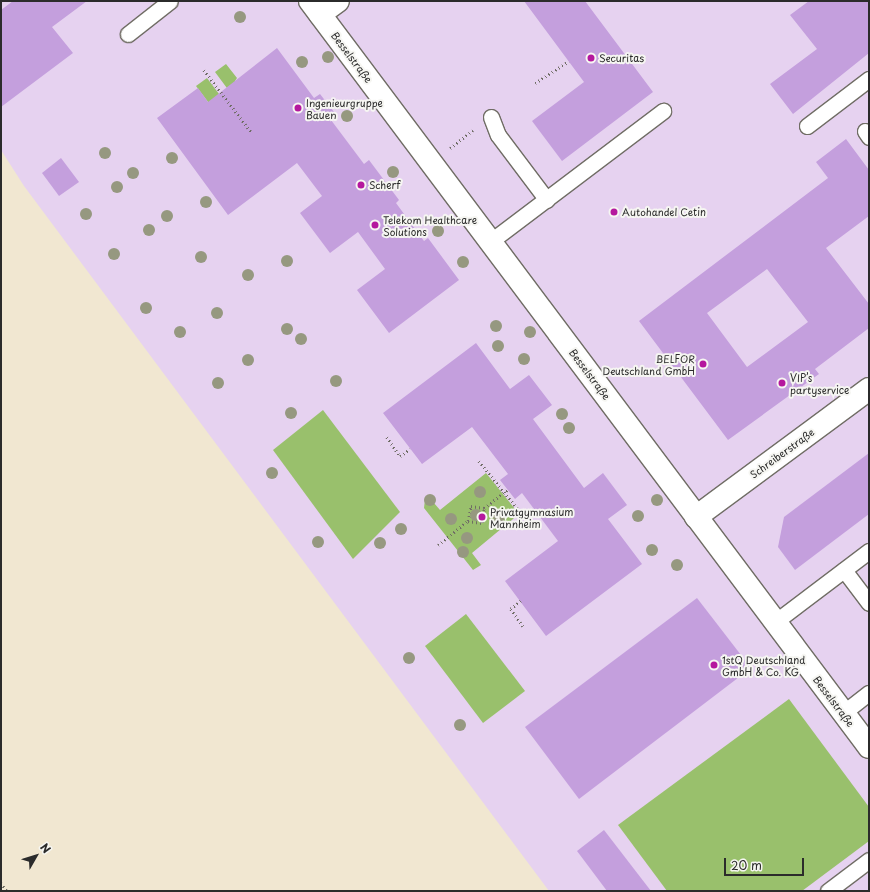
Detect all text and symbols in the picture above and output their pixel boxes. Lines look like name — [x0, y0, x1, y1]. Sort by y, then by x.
street label: Besselstraße — [329, 29, 375, 85]
place label: Securitas — [599, 52, 644, 64]
marker: Securitas — [586, 53, 596, 63]
place label: Ingenieurgruppe Bauen — [306, 96, 383, 120]
marker: Ingenieurgruppe Bauen — [293, 103, 303, 113]
place label: Scherf — [369, 179, 400, 191]
marker: Scherf — [356, 180, 366, 190]
place label: Autohandel Cetin — [622, 206, 706, 218]
marker: Autohandel Cetin — [609, 207, 619, 217]
place label: Telekom Healthcare Solutions — [383, 213, 479, 236]
marker: Telekom Healthcare Solutions — [370, 220, 380, 230]
street label: Besselstraße — [567, 346, 613, 402]
place label: BELFOR Deutschland GmbH — [603, 352, 695, 376]
marker: BELFOR Deutschland GmbH — [698, 359, 708, 369]
place label: VIP’s partyservice — [790, 371, 849, 394]
marker: VIP’s partyservice — [777, 378, 787, 388]
street label: Schreiberstraße — [748, 426, 816, 480]
place label: Privatgymnasium Mannheim — [490, 505, 573, 528]
marker: Privatgymnasium Mannheim — [477, 512, 487, 522]
place label: 1stQ Deutschland GmbH & Co. KG — [722, 653, 805, 676]
marker: 1stQ Deutschland GmbH & Co. KG — [709, 660, 719, 670]
street label: Besselstraße — [811, 673, 857, 729]
north arrow — [16, 836, 56, 876]
text: N — [36, 839, 55, 857]
scale bar — [726, 850, 806, 876]
text: 20 m — [731, 856, 762, 874]

